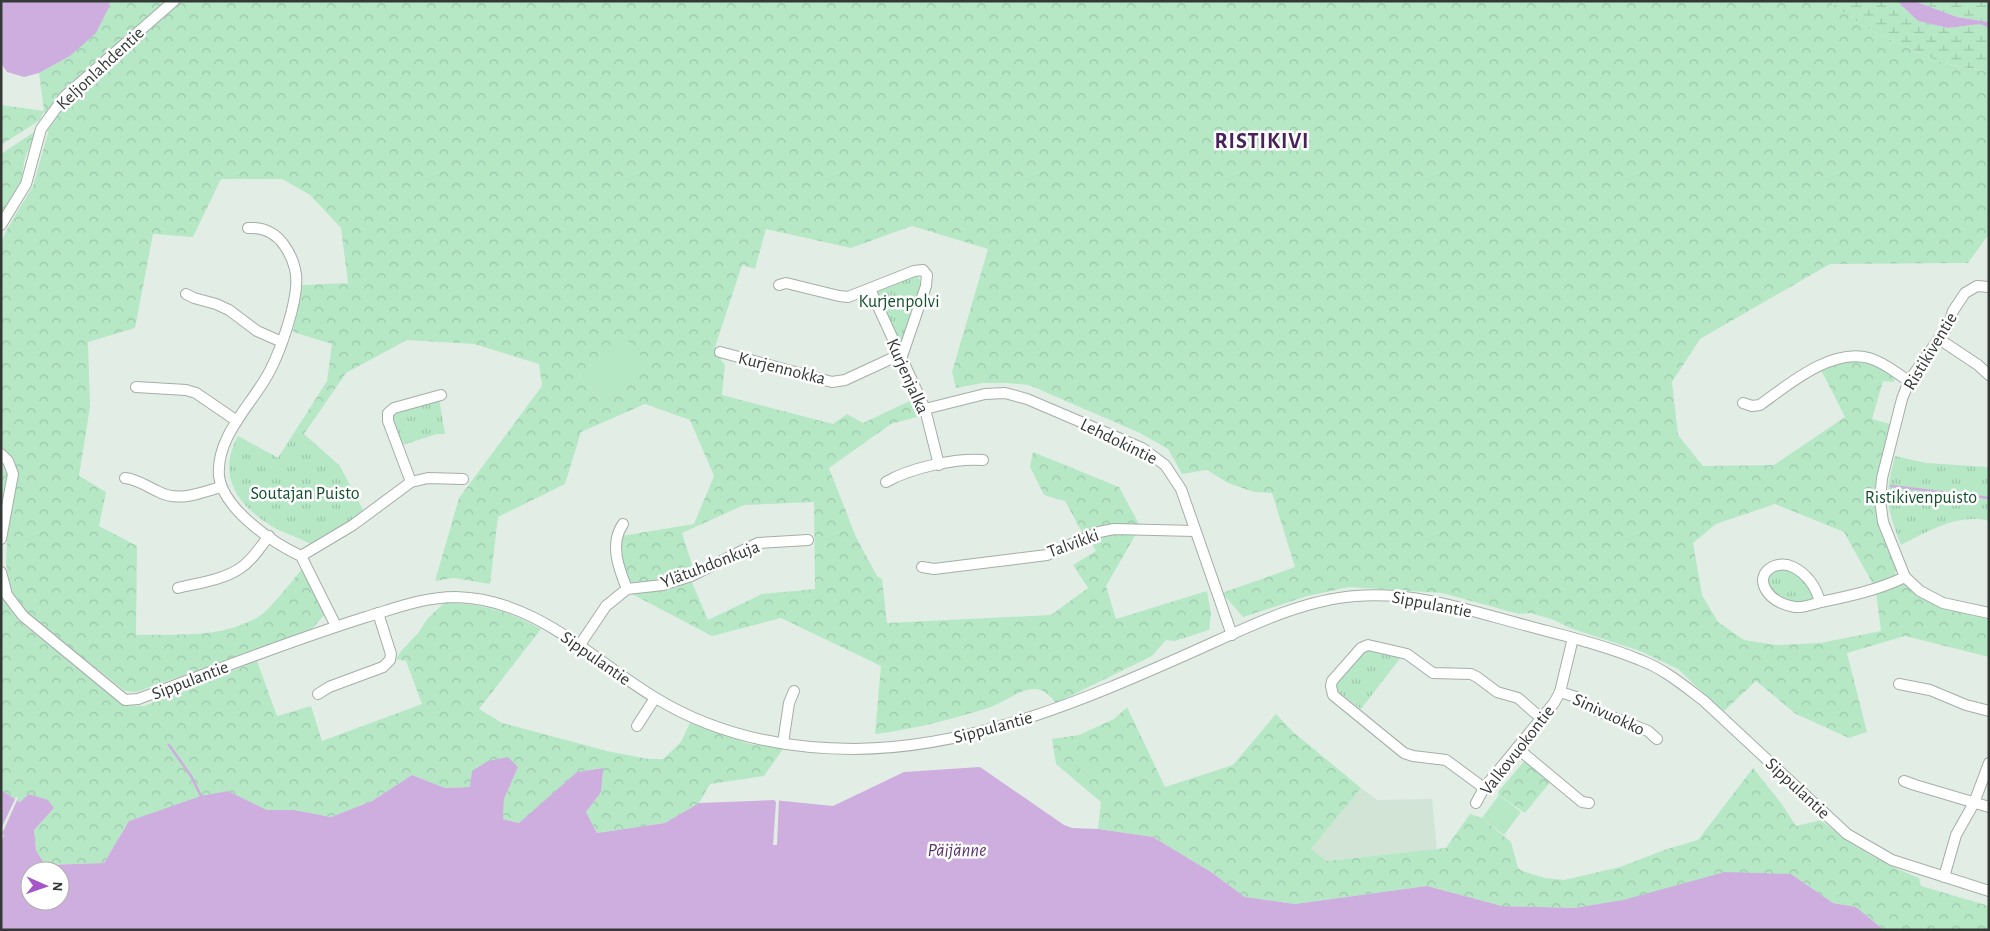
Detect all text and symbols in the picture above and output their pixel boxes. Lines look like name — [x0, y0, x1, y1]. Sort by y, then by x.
street label: Keljonlahdentie — [53, 24, 148, 114]
district label: RISTIKIVI — [1214, 130, 1310, 152]
park label: Kurjenpolvi — [858, 293, 940, 311]
street label: Ristikiventie — [1901, 310, 1961, 393]
street label: Kurjenjalka — [883, 336, 932, 417]
street label: Kurjennokka — [736, 349, 827, 388]
street label: Lehdokintie — [1077, 416, 1160, 468]
park label: Soutajan Puisto — [250, 485, 360, 503]
park label: Ristikivenpuisto — [1865, 489, 1977, 507]
street label: Talvikki — [1045, 526, 1101, 561]
street label: Ylätuhdonkuja — [658, 538, 762, 592]
street label: Sippulantie — [1391, 588, 1473, 622]
street label: Sippulantie — [557, 628, 634, 689]
street label: Sippulantie — [149, 658, 231, 704]
street label: Sinivuokko — [1570, 690, 1647, 739]
street label: Valkovuokontie — [1477, 702, 1558, 799]
street label: Sippulantie — [952, 709, 1035, 747]
street label: Sippulantie — [1762, 755, 1833, 823]
water label: Päijänne — [928, 841, 986, 860]
north arrow — [20, 861, 70, 911]
text: N — [50, 881, 64, 892]

